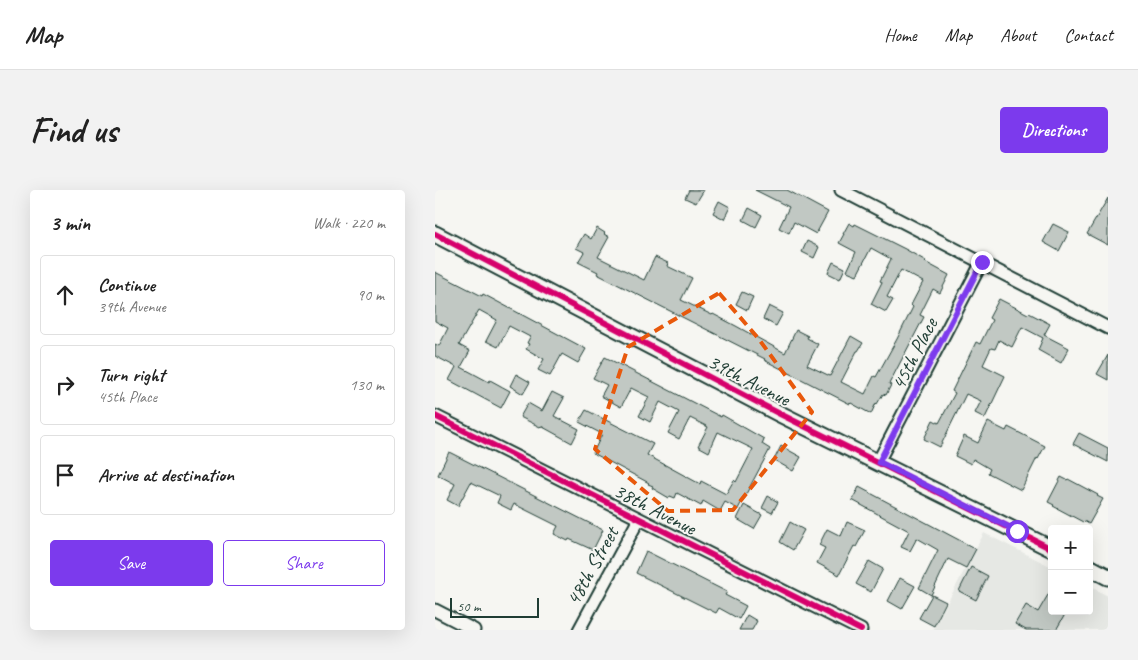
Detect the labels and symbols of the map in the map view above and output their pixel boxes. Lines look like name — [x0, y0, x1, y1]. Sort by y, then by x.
route end — [971, 251, 994, 274]
street label: 45th Place — [885, 313, 944, 394]
street label: 39th Avenue — [704, 348, 796, 412]
street label: 38th Avenue — [610, 477, 702, 541]
street label: 48th Street — [560, 520, 625, 610]
route start — [1006, 520, 1029, 543]
scale bar — [450, 595, 539, 618]

